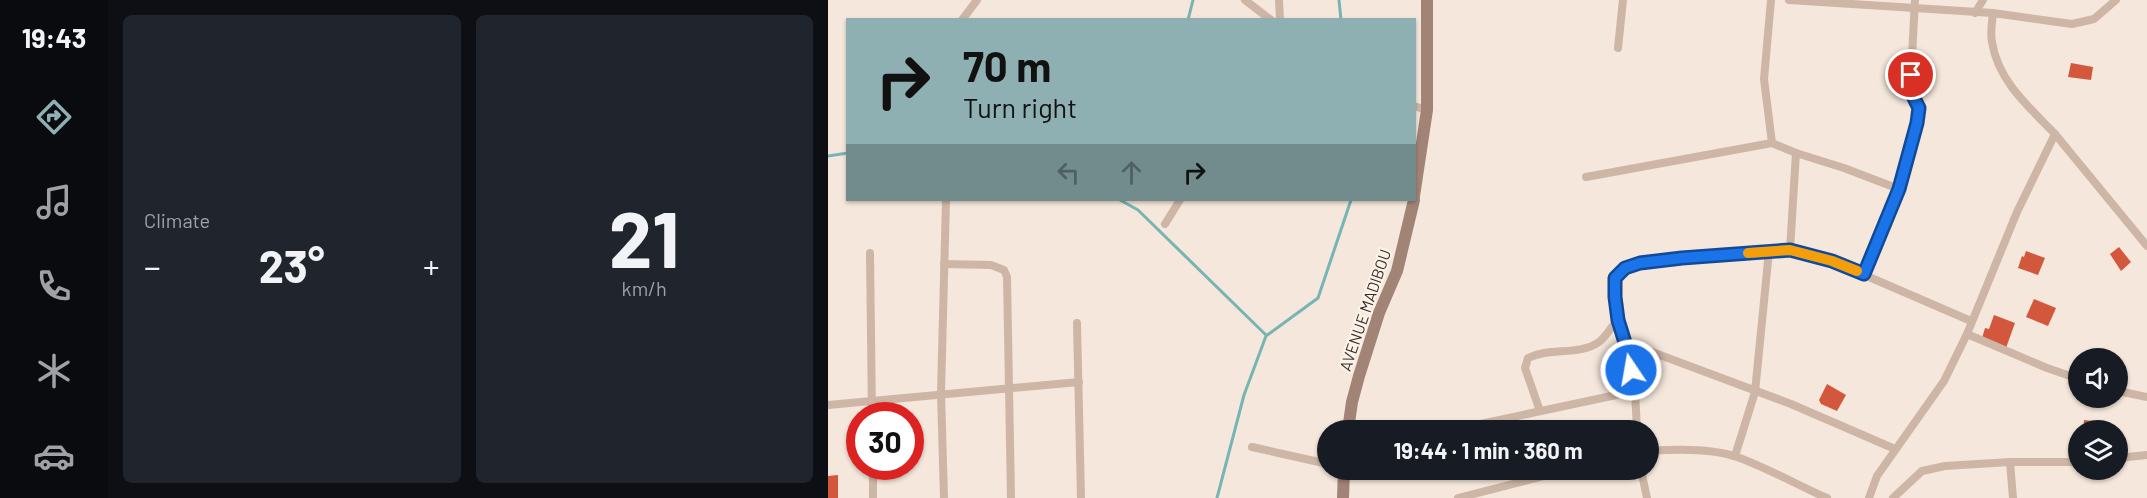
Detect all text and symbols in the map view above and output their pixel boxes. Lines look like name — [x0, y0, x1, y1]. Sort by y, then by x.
text: 19:43 — [22, 21, 86, 53]
text: 70 m — [963, 40, 1051, 90]
icon: right — [864, 42, 942, 120]
pin — [1885, 49, 1936, 100]
icon: arrive — [1894, 58, 1927, 91]
text: Turn right — [963, 91, 1077, 123]
icon: directions — [33, 96, 75, 138]
icon: left — [1052, 156, 1085, 189]
icon: ahead — [1115, 156, 1148, 189]
icon: right — [1178, 156, 1211, 189]
icon: music — [33, 181, 75, 223]
text: 21 — [609, 190, 680, 284]
text: Climate — [144, 208, 210, 232]
text: 23° — [259, 238, 325, 292]
text: − — [144, 246, 161, 286]
text: + — [423, 246, 439, 286]
street label: AVENUE MADIBOU — [1335, 247, 1394, 373]
icon: phone — [33, 265, 75, 307]
text: km/h — [622, 276, 667, 300]
position arrow — [1599, 338, 1663, 402]
map controls — [2068, 348, 2128, 480]
button: sound — [2068, 348, 2128, 408]
icon: climate — [33, 350, 75, 392]
speed limit sign: 30 — [846, 402, 924, 480]
button: layers — [2068, 420, 2128, 480]
icon: car — [33, 435, 75, 477]
text: 19:44 · 1 min · 360 m — [1393, 437, 1583, 463]

